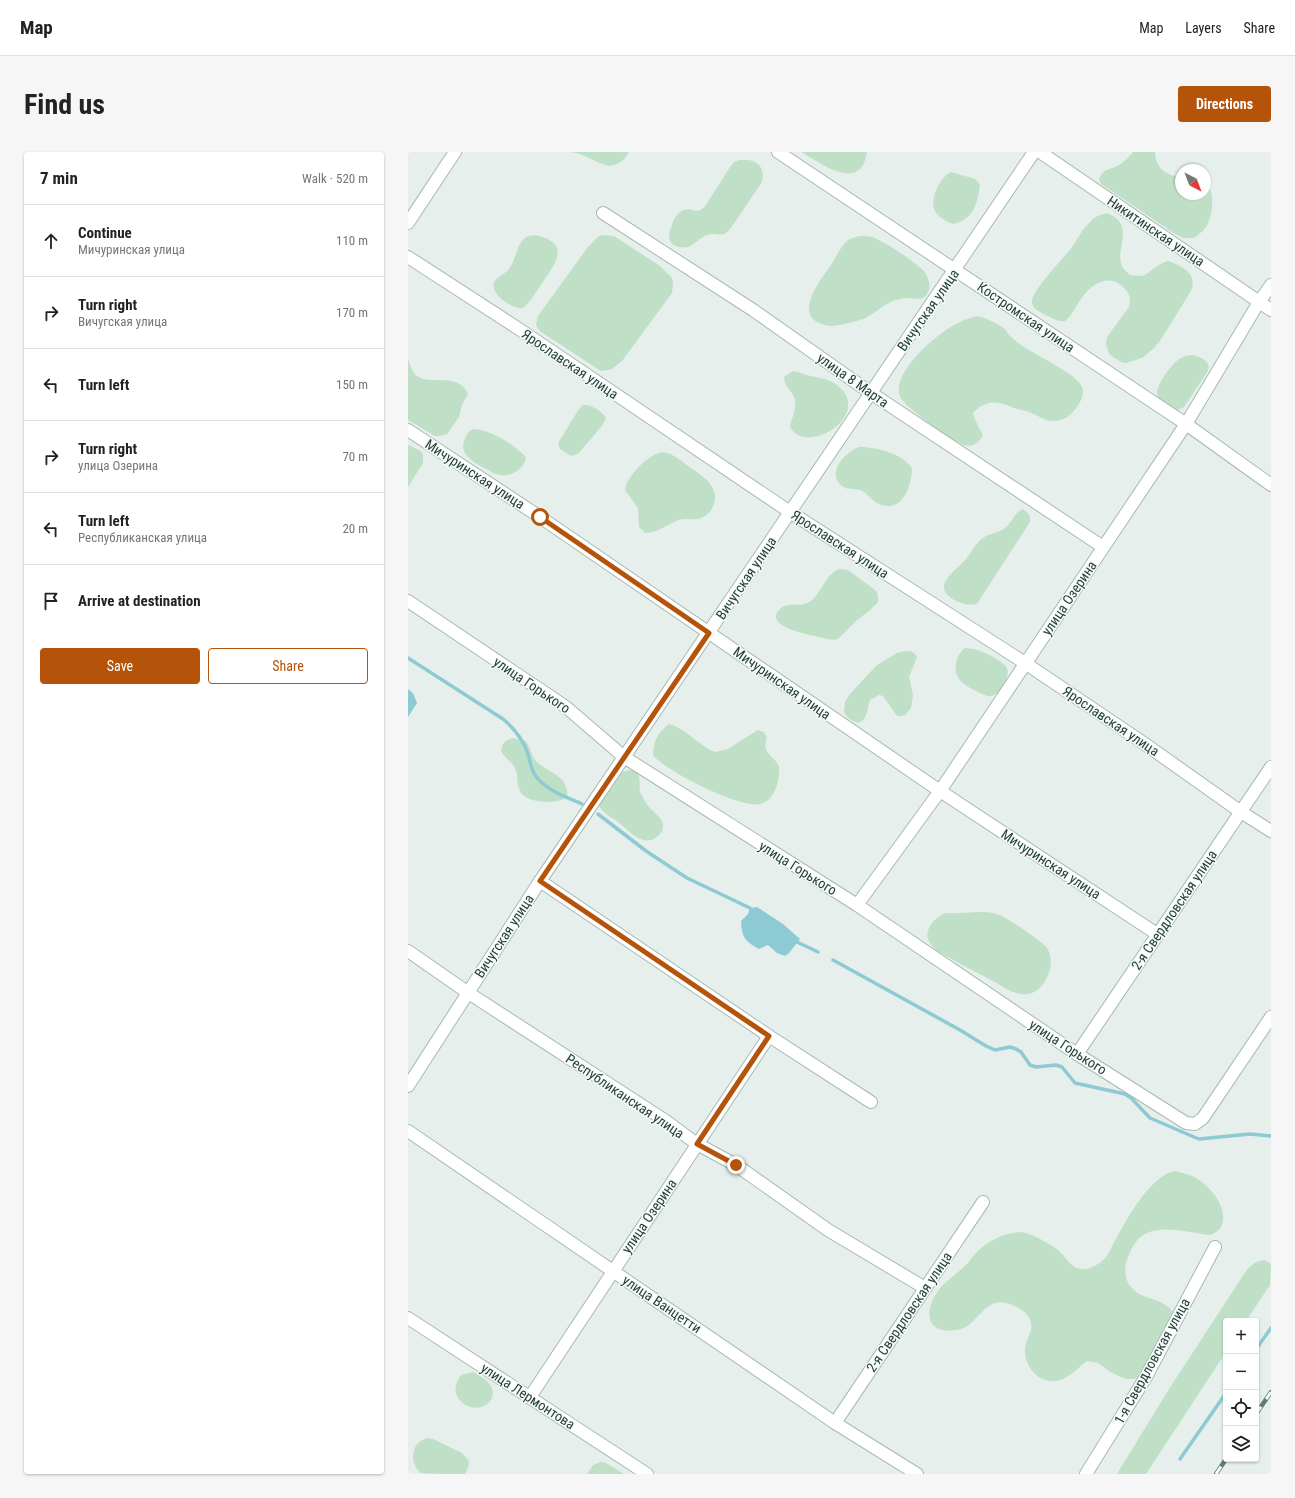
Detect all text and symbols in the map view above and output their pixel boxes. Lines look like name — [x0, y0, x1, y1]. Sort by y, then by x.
text: Map — [20, 16, 53, 39]
text: Map — [1139, 20, 1163, 36]
text: Layers — [1185, 20, 1222, 36]
text: Share — [1244, 20, 1275, 36]
button: Directions — [1178, 86, 1271, 122]
text: Find us — [24, 88, 105, 121]
north arrow — [1175, 164, 1211, 200]
text: 7 min — [40, 168, 78, 188]
text: Walk · 520 m — [302, 171, 368, 186]
street label: Никитинская улица — [1104, 193, 1208, 269]
text: Continue — [78, 224, 132, 242]
icon: ahead — [40, 230, 62, 252]
text: 110 m — [336, 233, 368, 248]
text: Мичуринская улица — [78, 242, 185, 257]
street label: Вичугская улица — [894, 266, 962, 354]
street label: Костромская улица — [974, 279, 1078, 355]
text: Turn right — [78, 296, 137, 314]
icon: right — [40, 302, 62, 324]
text: 170 m — [336, 305, 368, 320]
text: Вичугская улица — [78, 314, 167, 329]
street label: Ярославская улица — [519, 326, 621, 402]
street label: улица 8 Марта — [814, 350, 892, 410]
icon: left — [40, 374, 62, 396]
text: Turn left — [78, 376, 129, 394]
text: 150 m — [336, 377, 368, 392]
street label: Мичуринская улица — [422, 436, 528, 512]
text: Turn right — [78, 440, 137, 458]
icon: right — [40, 446, 62, 468]
text: 70 m — [342, 449, 368, 464]
text: улица Озерина — [78, 458, 158, 473]
street label: Ярославская улица — [788, 507, 892, 581]
route start — [531, 508, 549, 526]
text: Turn left — [78, 512, 129, 530]
icon: left — [40, 518, 62, 540]
text: 20 m — [342, 521, 368, 536]
text: Республиканская улица — [78, 530, 207, 545]
street label: Вичугская улица — [712, 534, 780, 622]
street label: улица Озерина — [1038, 558, 1100, 638]
icon: arrive — [40, 590, 62, 612]
text: Arrive at destination — [78, 592, 201, 610]
street label: Мичуринская улица — [730, 643, 834, 723]
button: Save — [40, 648, 200, 684]
button: Share — [208, 648, 368, 684]
street label: улица Горького — [491, 653, 573, 717]
street label: Ярославская улица — [1060, 683, 1162, 759]
street label: Мичуринская улица — [998, 826, 1104, 902]
street label: улица Горького — [756, 838, 840, 898]
street label: 2-я Свердловская улица — [1128, 847, 1220, 973]
street label: Вичугская улица — [471, 891, 537, 981]
street label: улица Горького — [1026, 1016, 1110, 1078]
street label: Республиканская улица — [563, 1050, 687, 1142]
route end — [727, 1156, 745, 1174]
street label: улица Озерина — [618, 1176, 680, 1256]
street label: 2-я Свердловская улица — [863, 1249, 955, 1375]
street label: улица Ванцетти — [620, 1272, 704, 1336]
street label: 1-я Свердловская улица — [1111, 1295, 1193, 1427]
map controls — [1223, 1318, 1259, 1462]
button: + — [1223, 1318, 1259, 1354]
button: − — [1223, 1354, 1259, 1390]
street label: улица Лермонтова — [478, 1360, 578, 1432]
button: locate — [1223, 1390, 1259, 1426]
button: layers — [1223, 1426, 1259, 1462]

